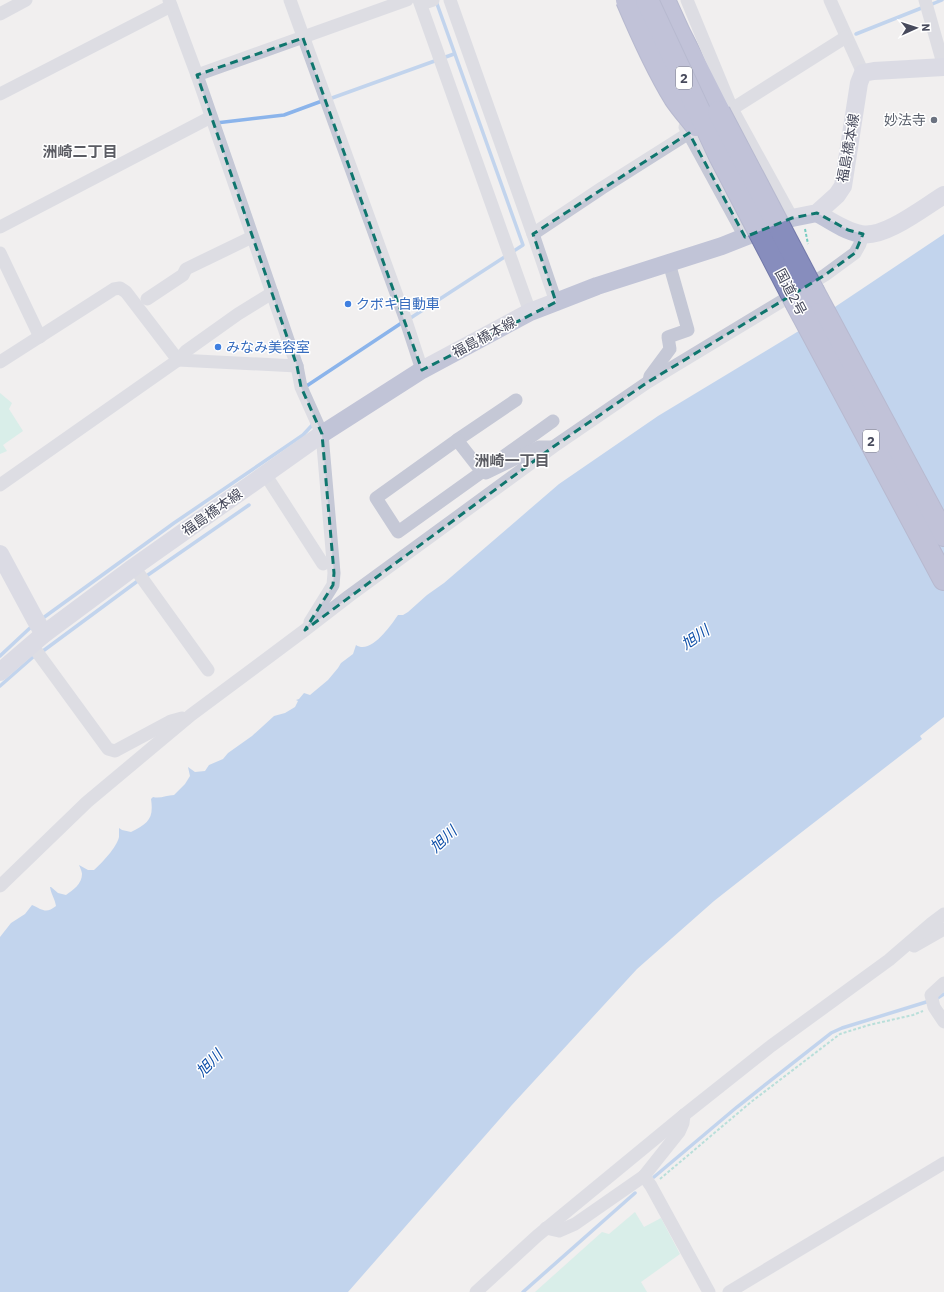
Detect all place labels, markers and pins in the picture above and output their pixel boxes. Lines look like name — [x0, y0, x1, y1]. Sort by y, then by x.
place label: 妙法寺 — [884, 111, 926, 129]
marker: 妙法寺 — [929, 115, 939, 125]
place label: クボキ自動車 — [356, 295, 440, 313]
marker: クボキ自動車 — [343, 299, 353, 309]
place label: みなみ美容室 — [226, 338, 310, 356]
marker: みなみ美容室 — [213, 342, 223, 352]

